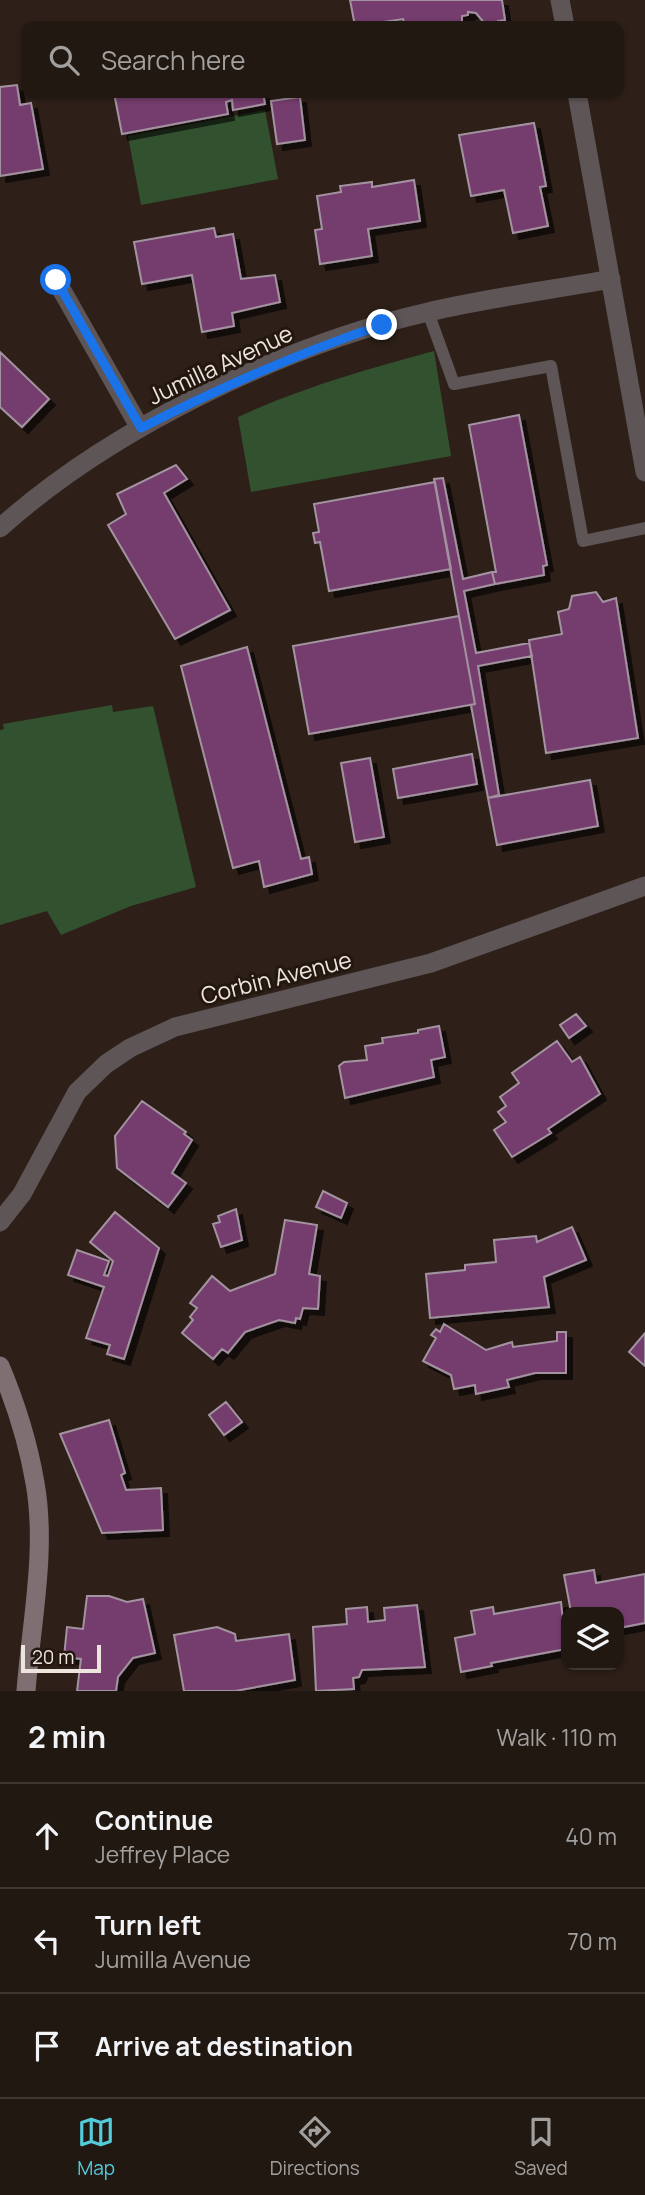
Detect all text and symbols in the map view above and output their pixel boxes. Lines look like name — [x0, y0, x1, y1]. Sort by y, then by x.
search box — [21, 21, 624, 98]
icon: search — [45, 41, 83, 79]
text: Search here — [101, 42, 246, 78]
route start — [40, 264, 71, 295]
route end — [366, 309, 397, 340]
street label: Jumilla Avenue — [143, 317, 297, 411]
street label: Corbin Avenue — [197, 943, 355, 1011]
map controls — [561, 1607, 624, 1670]
button: layers — [561, 1607, 624, 1670]
scale bar — [21, 1642, 102, 1674]
text: 20 m — [32, 1644, 74, 1670]
text: 2 min — [28, 1716, 106, 1757]
text: Walk · 110 m — [496, 1721, 617, 1753]
text: Continue — [95, 1802, 213, 1838]
icon: ahead — [28, 1817, 66, 1855]
text: 40 m — [565, 1820, 617, 1852]
text: Jeffrey Place — [95, 1838, 230, 1870]
text: Turn left — [95, 1907, 202, 1943]
icon: left — [28, 1922, 66, 1960]
text: 70 m — [567, 1925, 617, 1957]
text: Jumilla Avenue — [95, 1943, 251, 1975]
icon: arrive — [28, 2027, 66, 2065]
text: Arrive at destination — [95, 2028, 353, 2064]
tab: Map — [77, 2113, 115, 2181]
tab: Directions — [270, 2113, 360, 2181]
tab: Saved — [514, 2113, 568, 2181]

